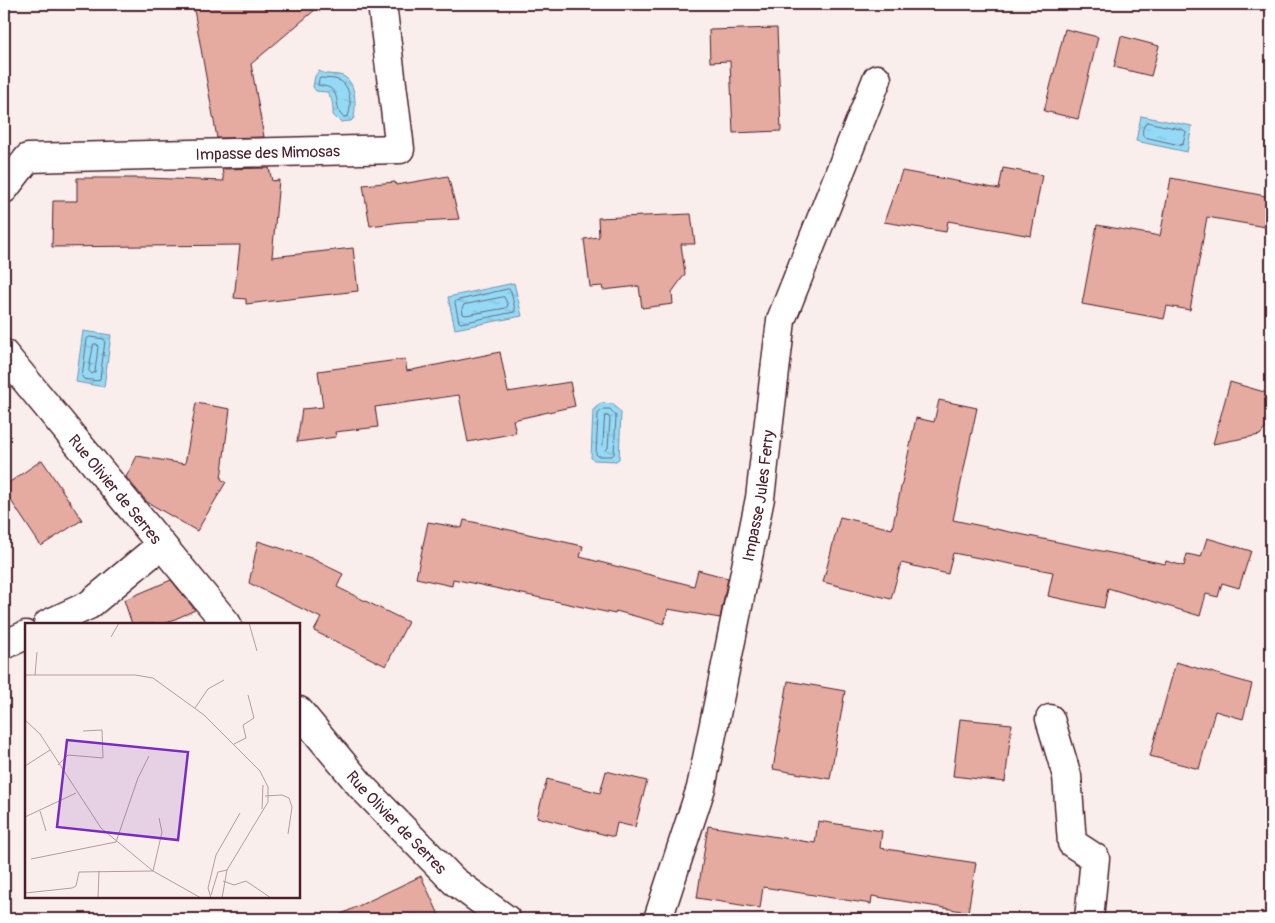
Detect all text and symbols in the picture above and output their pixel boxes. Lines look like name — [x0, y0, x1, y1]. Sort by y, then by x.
street label: Impasse des Mimosas — [195, 141, 340, 165]
street label: Impasse Jules Ferry — [738, 429, 779, 563]
street label: Rue Olivier de Serres — [64, 431, 166, 548]
inset map — [25, 623, 300, 898]
street label: Rue Olivier de Serres — [342, 767, 450, 878]

